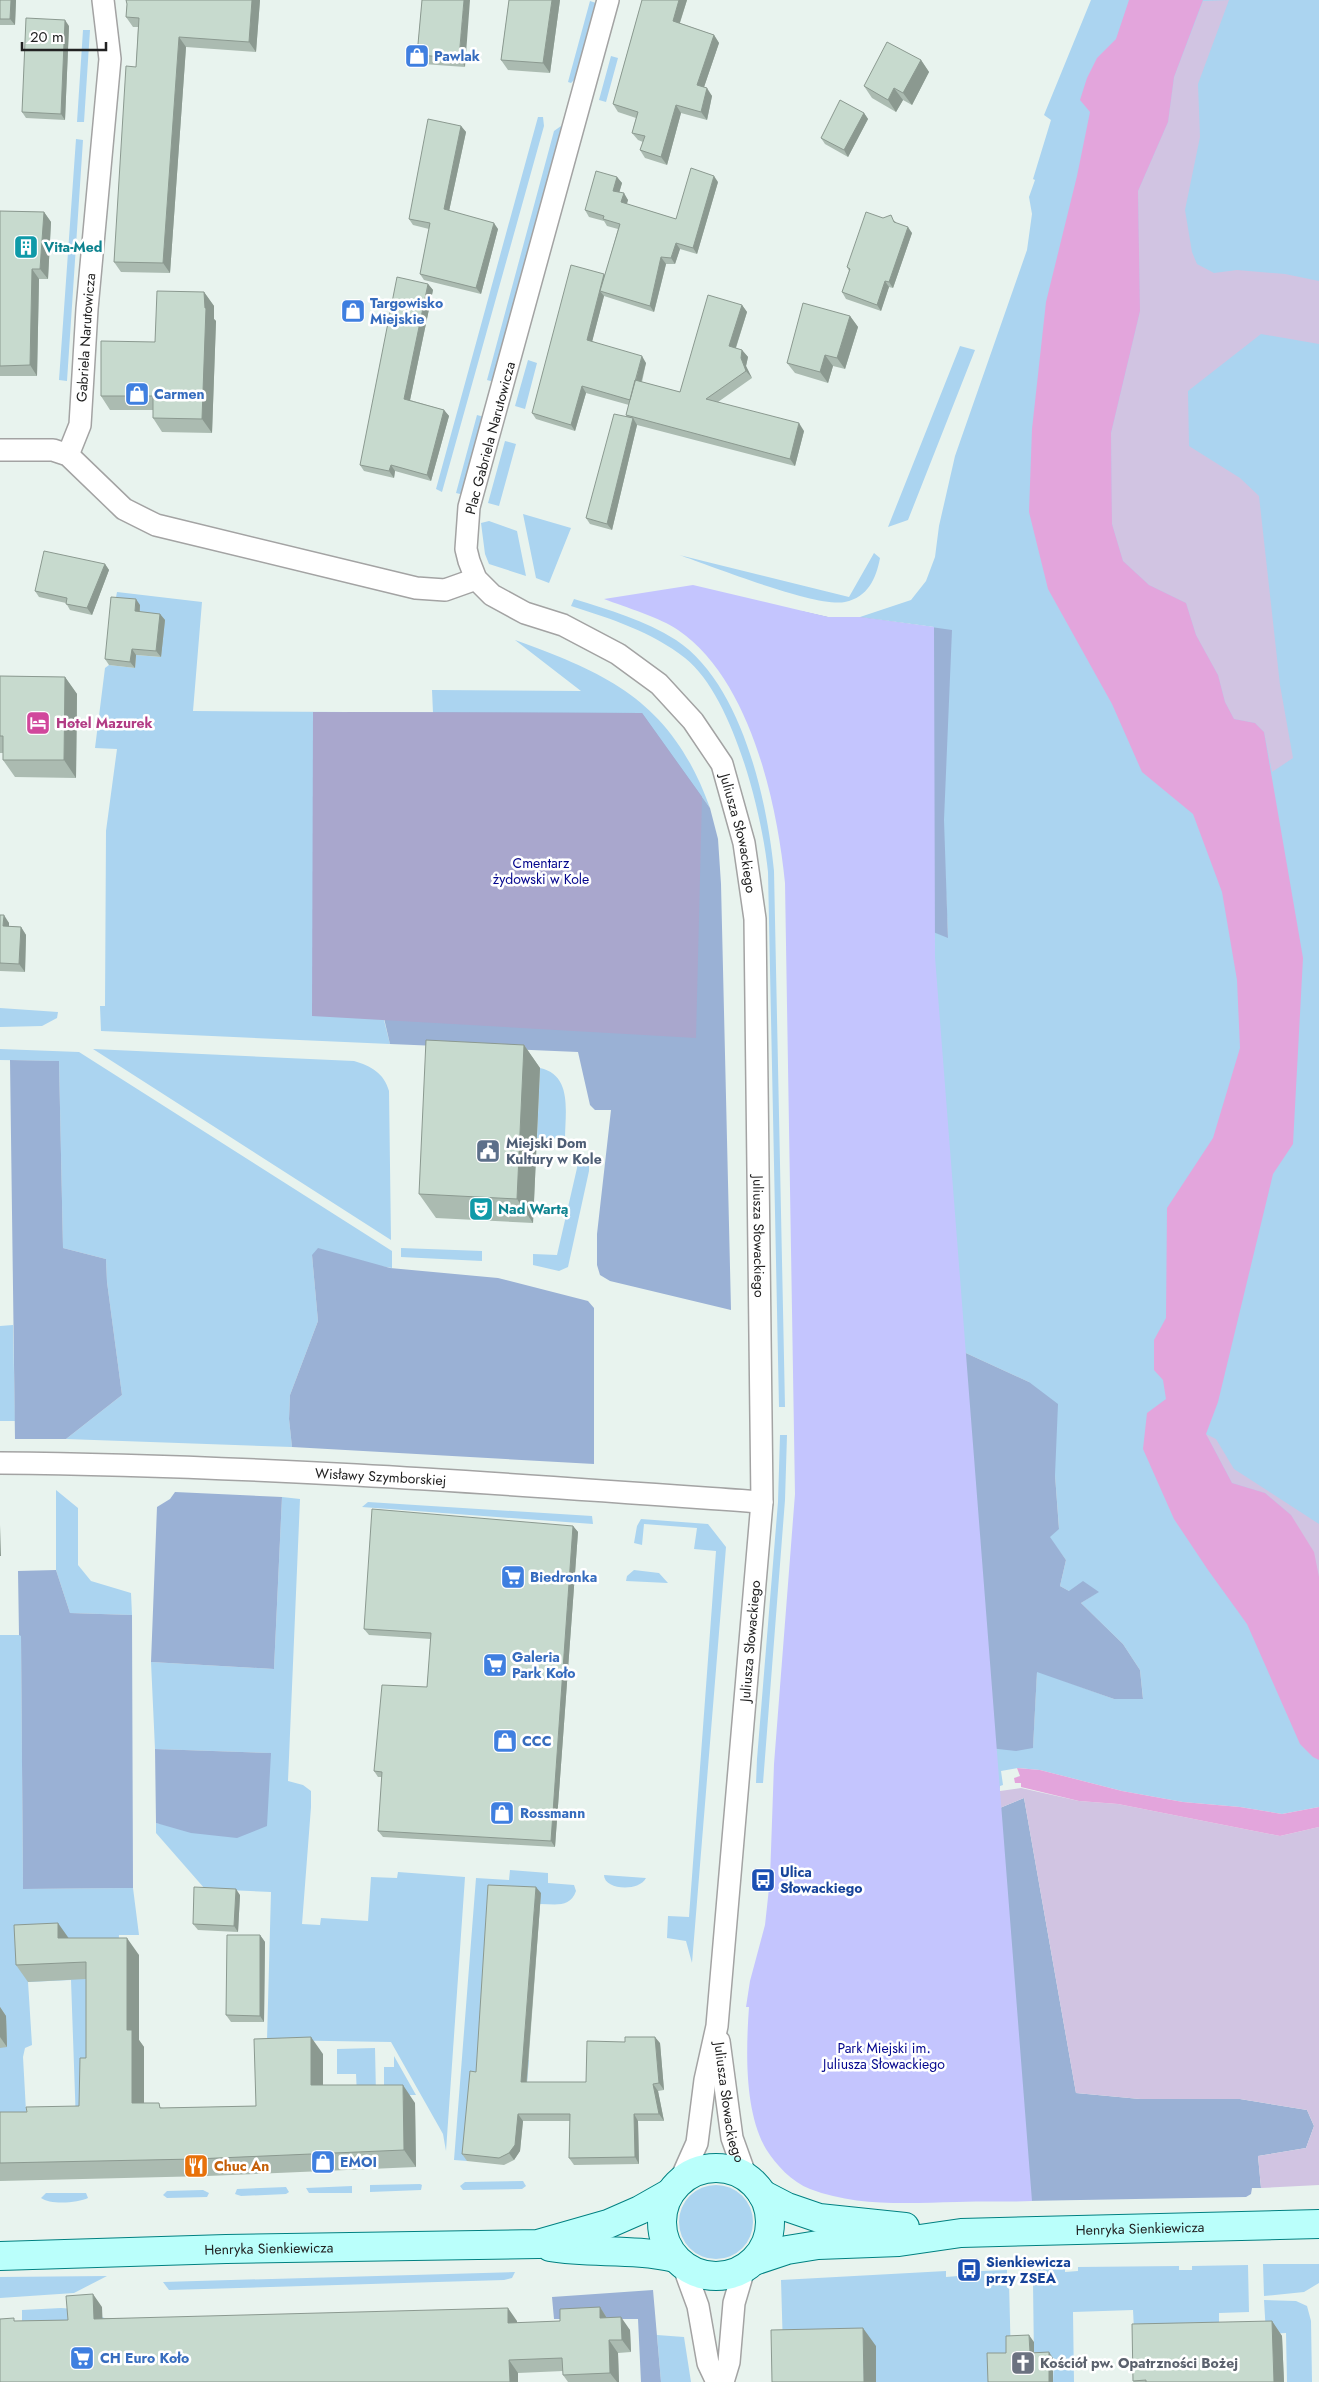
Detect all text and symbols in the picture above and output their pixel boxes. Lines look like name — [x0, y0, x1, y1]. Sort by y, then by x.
scale bar — [22, 20, 106, 52]
text: 20 m — [30, 26, 64, 48]
shop icon: Pawlak — [404, 43, 430, 69]
place label: Pawlak — [434, 46, 480, 66]
building icon: Vita-Med — [13, 234, 39, 260]
place label: Vita-Med — [43, 237, 102, 257]
street label: Gabriela Narutowicza — [71, 272, 100, 402]
place label: Targowisko Miejskie — [370, 293, 443, 329]
shop icon: Targowisko Miejskie — [340, 298, 366, 324]
street label: Plac Gabriela Narutowicza — [460, 359, 520, 517]
shop icon: Carmen — [124, 381, 150, 407]
place label: Carmen — [154, 384, 205, 404]
hotel icon: Hotel Mazurek — [25, 710, 51, 736]
place label: Hotel Mazurek — [56, 713, 153, 733]
street label: Juliusza Słowackiego — [715, 769, 761, 895]
park label: Cmentarz żydowski w Kole — [493, 853, 589, 889]
place label: Miejski Dom Kultury w Kole — [506, 1133, 602, 1169]
public building icon: Miejski Dom Kultury w Kole — [475, 1138, 501, 1164]
street label: Juliusza Słowackiego — [748, 1173, 770, 1298]
theatre icon: Nad Wartą — [468, 1196, 494, 1222]
place label: Nad Wartą — [498, 1199, 568, 1219]
street label: Wisławy Szymborskiej — [315, 1463, 447, 1490]
supermarket icon: Biedronka — [500, 1564, 526, 1590]
place label: Biedronka — [530, 1567, 597, 1587]
street label: Juliusza Słowackiego — [735, 1579, 765, 1705]
place label: Galeria Park Koło — [512, 1647, 576, 1683]
supermarket icon: Galeria Park Koło — [482, 1652, 508, 1678]
shop icon: CCC — [492, 1728, 518, 1754]
place label: CCC — [522, 1731, 551, 1751]
shop icon: Rossmann — [489, 1800, 515, 1826]
place label: Rossmann — [520, 1803, 585, 1823]
place label: Ulica Słowackiego — [780, 1862, 862, 1898]
bus stop icon: Ulica Słowackiego — [750, 1867, 776, 1893]
park label: Park Miejski im. Juliusza Słowackiego — [821, 2038, 945, 2074]
street label: Juliusza Słowackiego — [709, 2039, 750, 2165]
shop icon: EMOI — [310, 2149, 336, 2175]
place label: EMOI — [340, 2152, 377, 2172]
restaurant icon: Chuc An — [183, 2153, 209, 2179]
place label: Chuc An — [214, 2156, 269, 2176]
street label: Henryka Sienkiewicza — [1075, 2217, 1205, 2240]
street label: Henryka Sienkiewicza — [204, 2237, 333, 2260]
place label: Sienkiewicza przy ZSEA — [986, 2252, 1071, 2288]
bus stop icon: Sienkiewicza przy ZSEA — [956, 2257, 982, 2283]
supermarket icon: CH Euro Koło — [69, 2345, 95, 2371]
place label: CH Euro Koło — [100, 2348, 189, 2368]
church icon: Kościół pw. Opatrzności Bożej — [1010, 2350, 1036, 2376]
place label: Kościół pw. Opatrzności Bożej — [1040, 2353, 1238, 2373]

